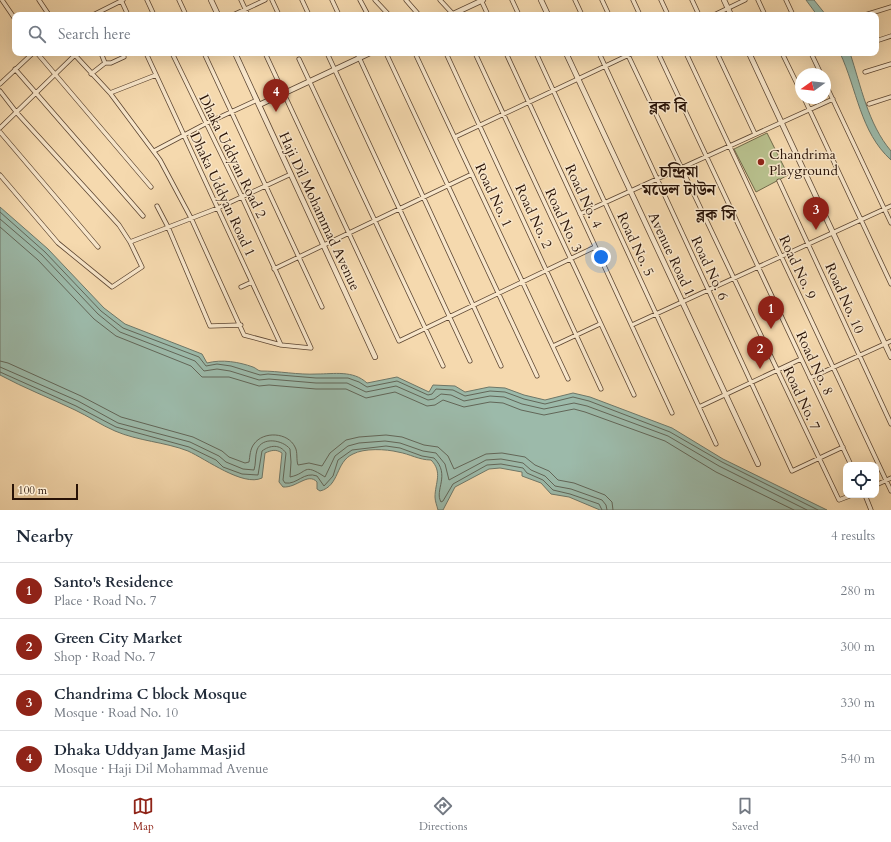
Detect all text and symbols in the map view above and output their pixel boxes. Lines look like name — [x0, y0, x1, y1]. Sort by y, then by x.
search box — [12, 12, 879, 56]
icon: search — [26, 23, 48, 45]
text: Search here — [58, 24, 131, 44]
north arrow — [795, 68, 831, 104]
pin: 4 — [263, 79, 289, 112]
street label: Dhaka Uddyan Road 2 — [194, 91, 271, 221]
district label: ব্লক বি — [648, 96, 688, 118]
street label: Dhaka Uddyan Road 1 — [185, 129, 260, 260]
street label: Haji Dil Mohammad Avenue — [274, 129, 365, 294]
place label: Chandrima Playground — [769, 145, 838, 180]
marker: Chandrima Playground — [756, 157, 766, 167]
street label: Road No. 1 — [470, 160, 517, 230]
street label: Road No. 4 — [560, 161, 607, 231]
district label: চন্দ্রিমা মডেল টাউন — [641, 161, 717, 201]
street label: Road No. 2 — [510, 181, 557, 251]
street label: Road No. 3 — [540, 185, 587, 255]
pin: 3 — [803, 197, 829, 230]
district label: ব্লক সি — [695, 204, 737, 226]
street label: Road No. 5 — [612, 209, 659, 279]
street label: Avenue Road 1 — [644, 209, 699, 299]
street label: Road No. 9 — [774, 232, 821, 302]
street label: Road No. 6 — [686, 233, 733, 303]
your location — [591, 247, 611, 267]
street label: Road No. 10 — [820, 260, 869, 337]
pin: 1 — [758, 296, 784, 329]
street label: Road No. 8 — [791, 328, 838, 398]
pin: 2 — [747, 336, 773, 369]
street label: Road No. 7 — [778, 363, 825, 433]
map controls — [843, 462, 879, 498]
button: locate — [843, 462, 879, 498]
scale bar — [12, 482, 78, 501]
text: 100 m — [18, 483, 47, 498]
text: Nearby — [16, 525, 73, 548]
text: 4 results — [831, 527, 875, 545]
text: Santo's Residence — [54, 572, 173, 592]
text: 1 — [26, 582, 32, 600]
text: 280 m — [841, 582, 875, 600]
text: Place · Road No. 7 — [54, 592, 156, 610]
text: Green City Market — [54, 628, 182, 648]
text: 2 — [26, 638, 32, 656]
text: 300 m — [841, 638, 875, 656]
text: Shop · Road No. 7 — [54, 648, 156, 666]
text: Chandrima C block Mosque — [54, 684, 247, 704]
text: 3 — [26, 694, 32, 712]
text: 330 m — [841, 694, 875, 712]
text: Mosque · Road No. 10 — [54, 704, 178, 722]
text: Dhaka Uddyan Jame Masjid — [54, 740, 246, 760]
text: 4 — [26, 750, 32, 768]
text: 540 m — [841, 750, 875, 768]
text: Mosque · Haji Dil Mohammad Avenue — [54, 760, 268, 778]
tab: Map — [132, 795, 154, 834]
tab: Directions — [419, 795, 467, 834]
tab: Saved — [732, 795, 759, 834]

